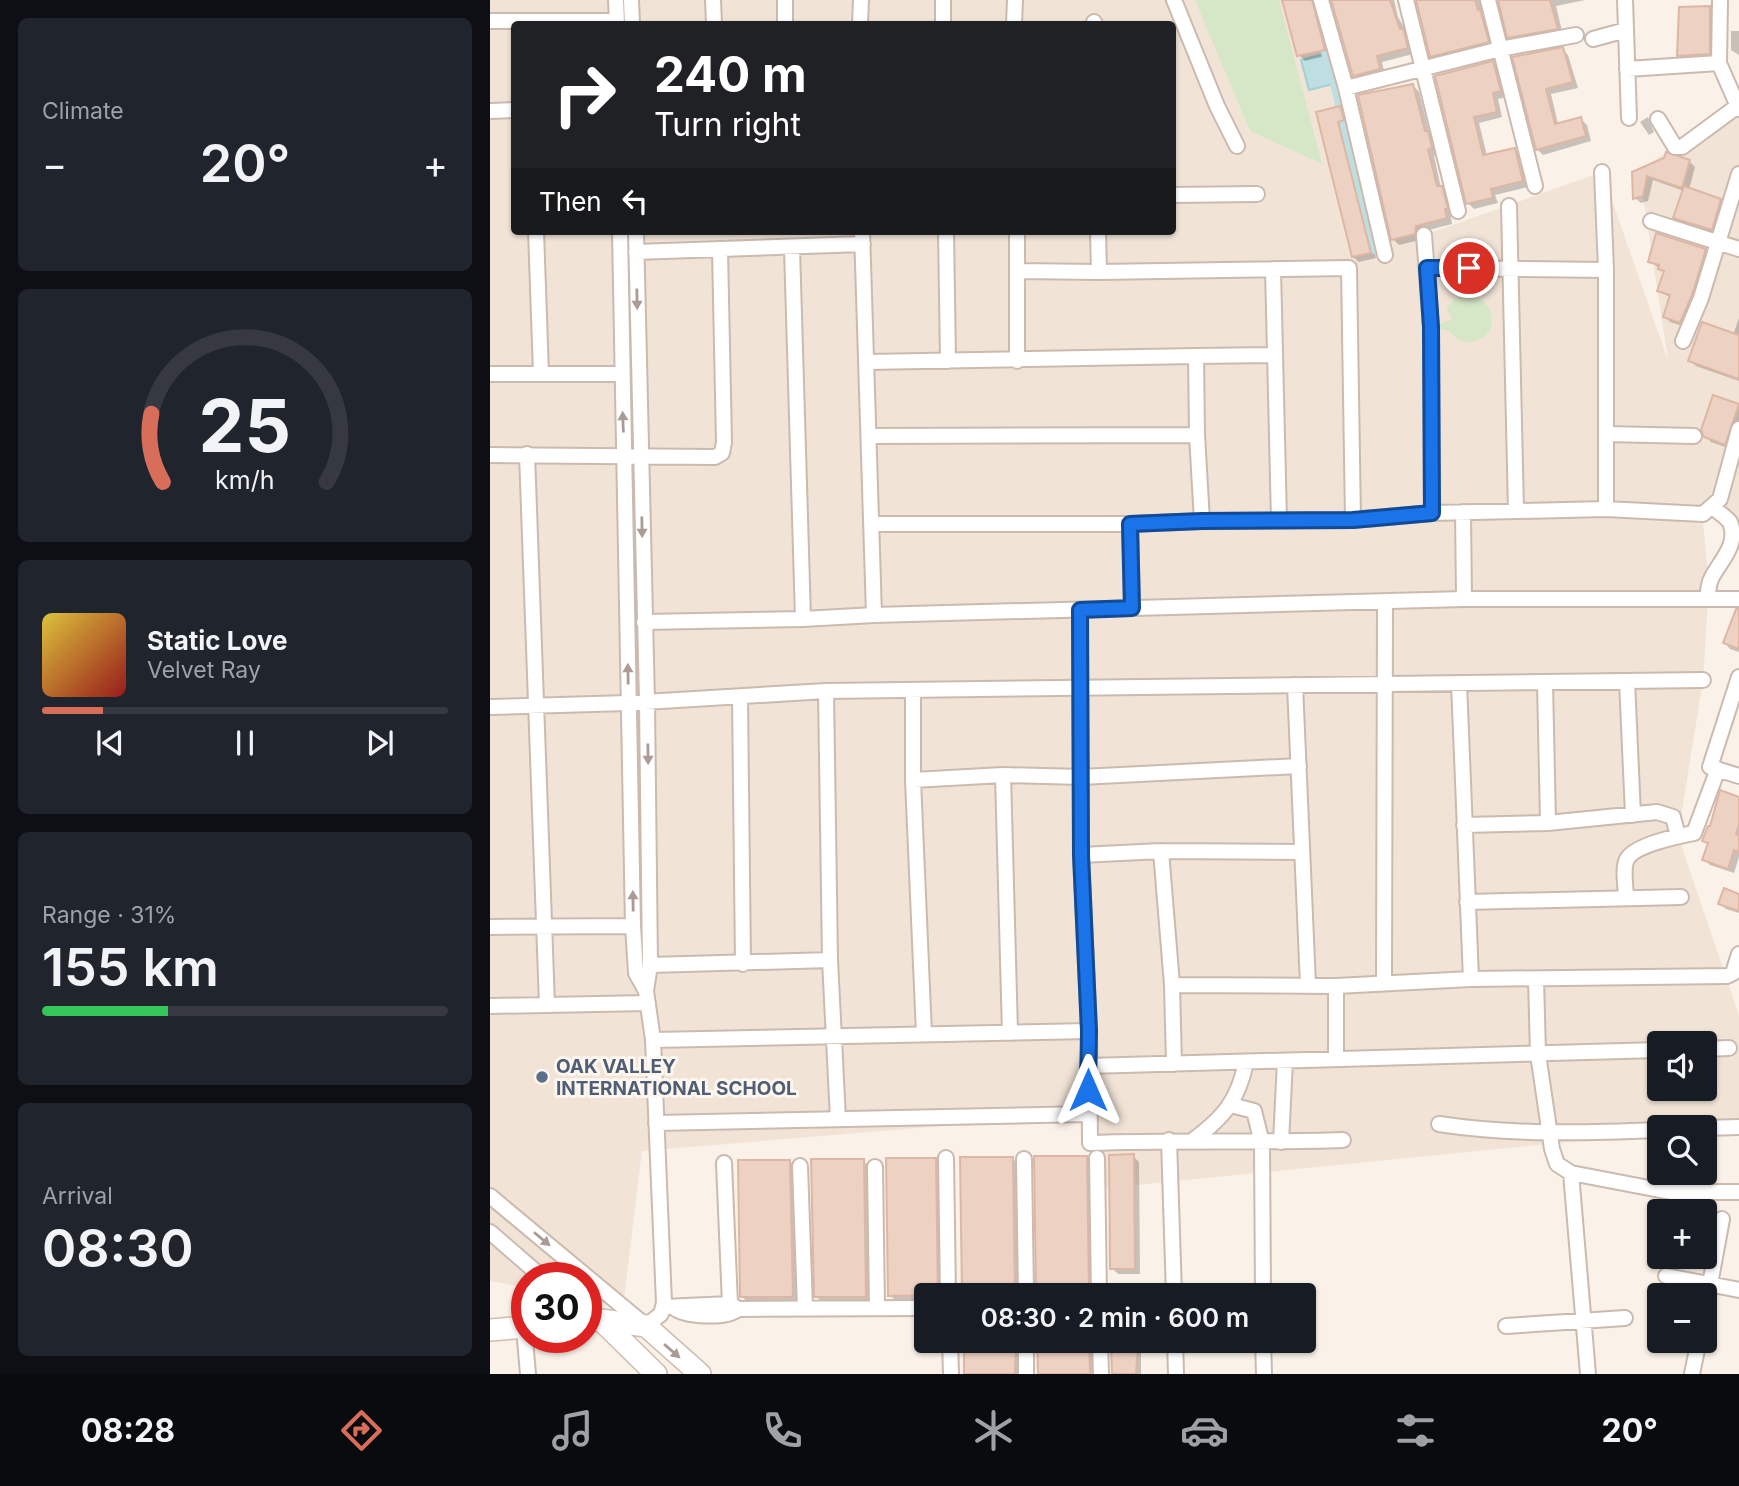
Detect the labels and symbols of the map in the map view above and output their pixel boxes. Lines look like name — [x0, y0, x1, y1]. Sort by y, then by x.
pin — [1439, 238, 1499, 298]
one-way arrow — [631, 288, 643, 310]
one-way arrow — [617, 411, 629, 433]
one-way arrow — [636, 516, 647, 538]
one-way arrow — [622, 662, 634, 684]
one-way arrow — [642, 743, 654, 765]
one-way arrow — [627, 890, 638, 912]
position arrow — [1051, 1053, 1125, 1127]
place label: OAK VALLEY INTERNATIONAL SCHOOL — [556, 1055, 797, 1100]
marker: OAK VALLEY INTERNATIONAL SCHOOL — [534, 1069, 550, 1085]
one-way arrow — [533, 1232, 551, 1247]
speed limit sign: 30 — [511, 1262, 602, 1353]
one-way arrow — [664, 1342, 681, 1358]

